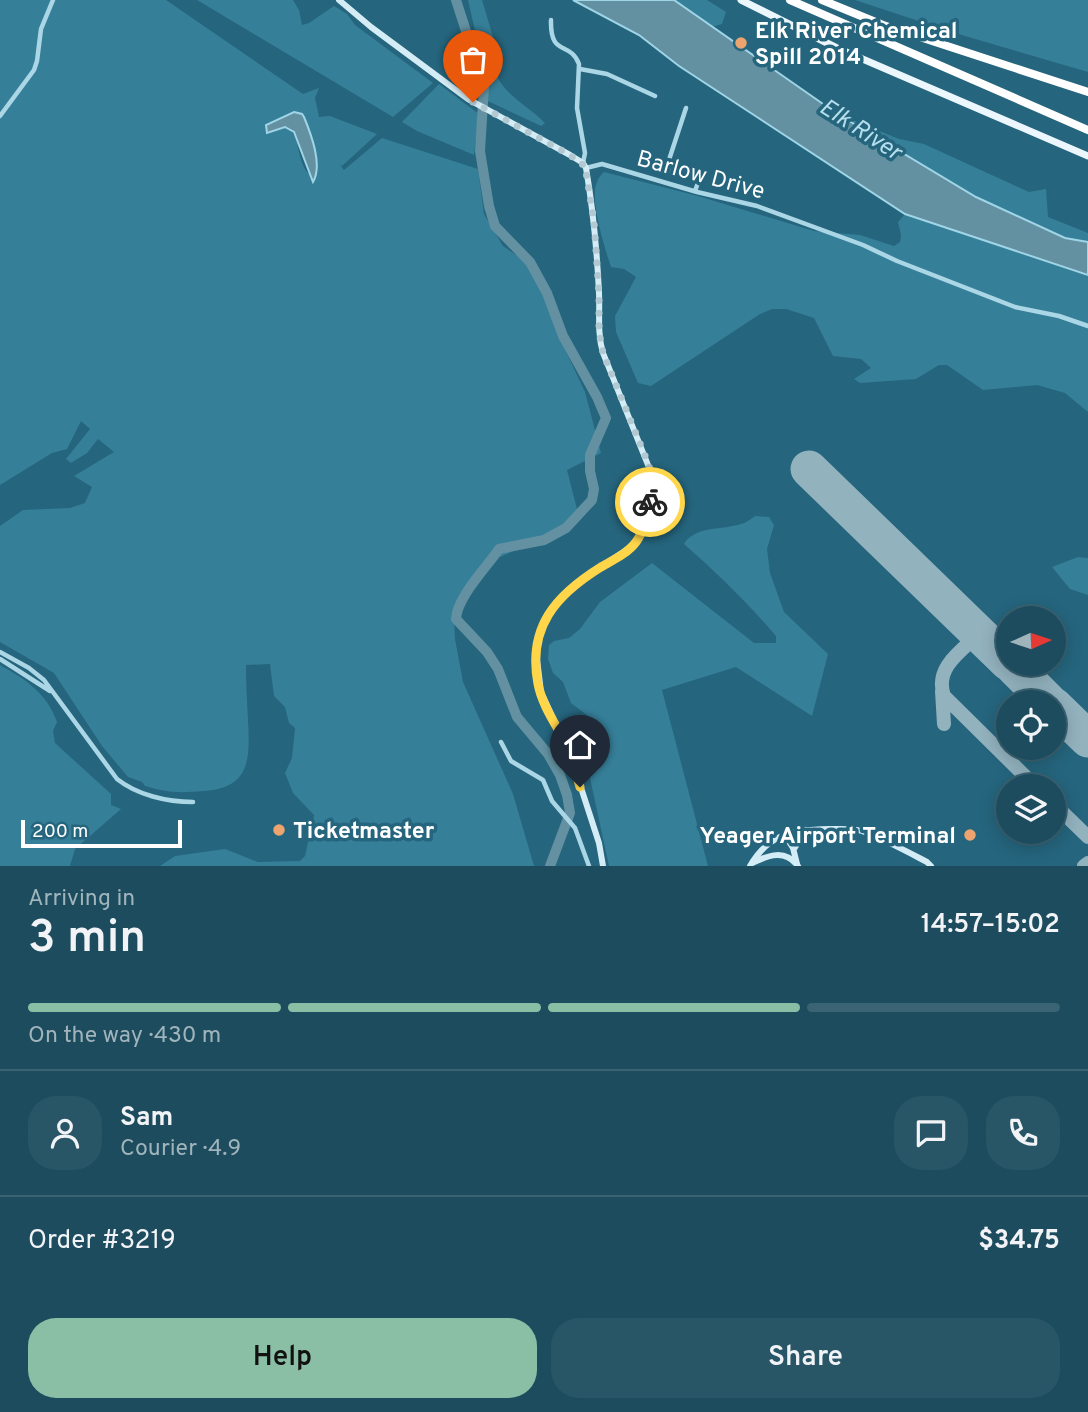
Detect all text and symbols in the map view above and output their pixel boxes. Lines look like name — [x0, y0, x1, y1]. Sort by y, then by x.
place label: Elk River Chemical Spill 2014 — [755, 18, 958, 73]
pin — [443, 30, 503, 102]
marker: Elk River Chemical Spill 2014 — [733, 35, 749, 51]
icon: bag — [454, 41, 492, 79]
water label: Elk River — [813, 93, 908, 169]
street label: Barlow Drive — [633, 145, 768, 207]
courier — [615, 467, 685, 537]
icon: bike — [631, 483, 669, 521]
north arrow — [996, 606, 1066, 676]
map controls — [996, 606, 1066, 844]
button: locate — [996, 690, 1066, 760]
pin — [550, 715, 610, 787]
icon: home — [561, 726, 599, 764]
button: layers — [996, 774, 1066, 844]
scale bar — [21, 817, 182, 849]
place label: Ticketmaster — [293, 818, 435, 847]
text: 200 m — [32, 820, 88, 844]
marker: Ticketmaster — [271, 822, 287, 838]
place label: Yeager Airport Terminal — [700, 823, 956, 852]
marker: Yeager Airport Terminal — [962, 827, 978, 843]
text: Arriving in — [28, 885, 135, 914]
text: 14:57–15:02 — [921, 909, 1060, 942]
text: 3 min — [28, 910, 146, 969]
text: On the way · 430 m — [28, 1022, 221, 1051]
button: person — [28, 1096, 102, 1170]
button: chat — [894, 1096, 968, 1170]
button: phone — [986, 1096, 1060, 1170]
text: Sam — [120, 1102, 173, 1135]
text: Courier · 4.9 — [120, 1135, 241, 1164]
text: Order #3219 — [28, 1225, 176, 1258]
text: $34.75 — [978, 1225, 1060, 1258]
button: Help — [28, 1318, 537, 1398]
button: Share — [551, 1318, 1060, 1398]

